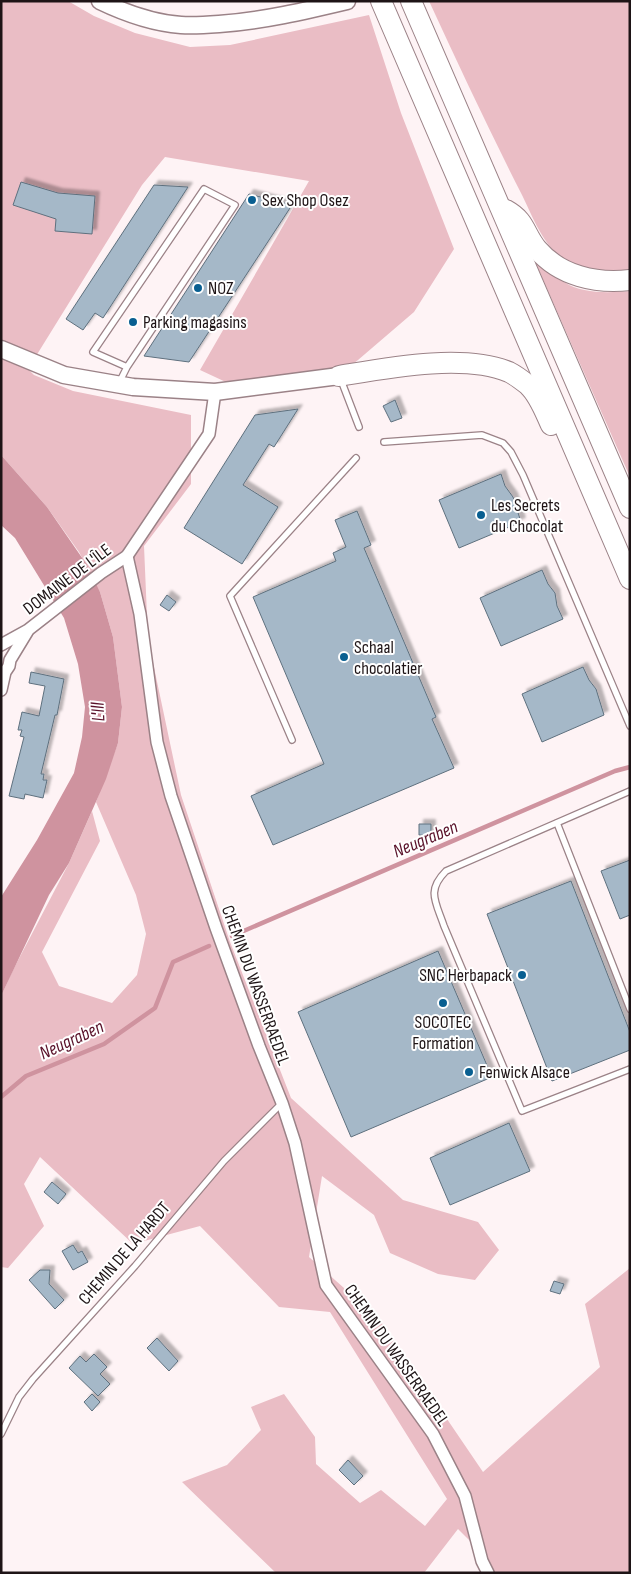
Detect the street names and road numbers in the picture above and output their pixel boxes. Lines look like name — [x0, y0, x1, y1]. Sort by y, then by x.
street label: DOMAINE DE L'ÎLE — [19, 540, 115, 619]
street label: CHEMIN DU WASSERRAEDEL — [217, 902, 294, 1068]
street label: CHEMIN DE LA HARDT — [74, 1198, 175, 1309]
street label: CHEMIN DU WASSERRAEDEL — [340, 1280, 454, 1431]

